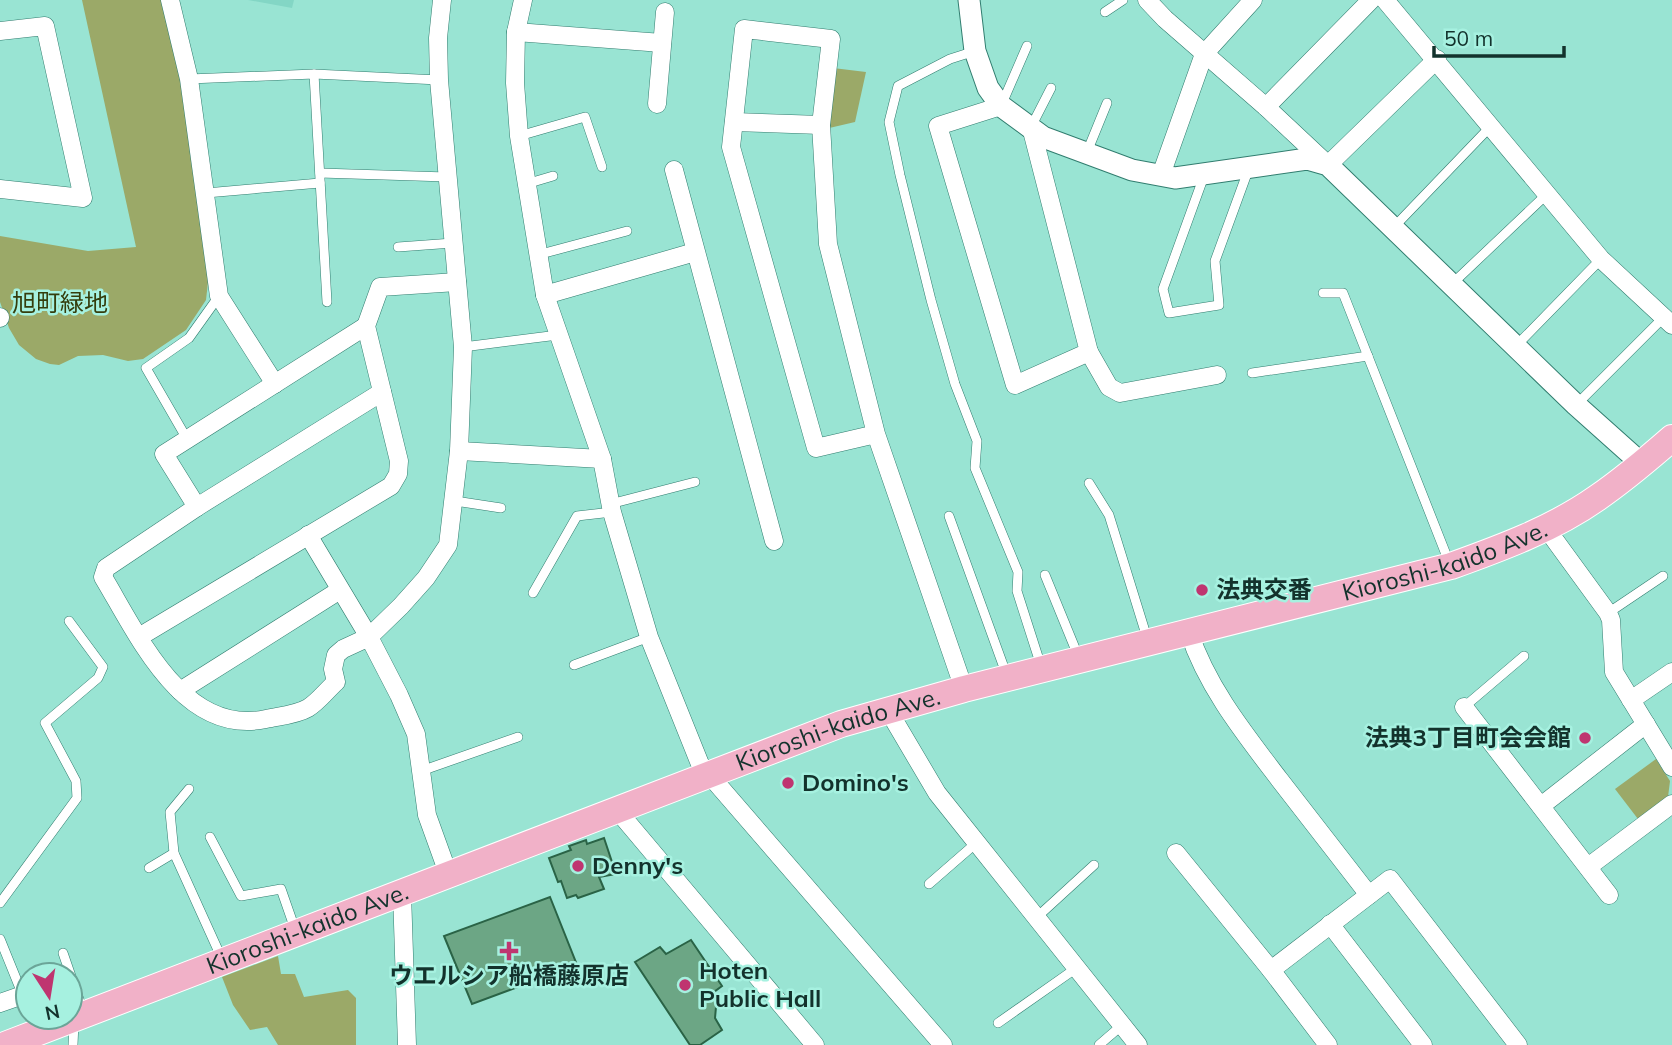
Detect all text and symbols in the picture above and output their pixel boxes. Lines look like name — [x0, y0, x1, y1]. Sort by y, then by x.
scale bar — [1434, 14, 1564, 58]
text: 50 m — [1444, 25, 1493, 51]
park label: 旭町緑地 — [12, 287, 108, 317]
street label: Kioroshi-kaido Ave. — [1339, 513, 1552, 607]
place label: 法典交番 — [1216, 574, 1312, 604]
marker: 法典交番 — [1194, 582, 1210, 598]
street label: Kioroshi-kaido Ave. — [731, 681, 943, 777]
place label: 法典3丁目町会会館 — [1365, 722, 1571, 752]
marker: 法典3丁目町会会館 — [1577, 730, 1593, 746]
place label: Domino's — [802, 767, 909, 797]
marker: Domino's — [780, 775, 796, 791]
place label: Denny's — [592, 850, 683, 880]
marker: Denny's — [570, 858, 586, 874]
street label: Kioroshi-kaido Ave. — [202, 876, 412, 980]
marker: ウエルシア船橋藤原店 — [501, 943, 517, 959]
place label: Hoten Public Hall — [699, 955, 821, 1013]
place label: ウエルシア船橋藤原店 — [389, 960, 629, 990]
north arrow — [14, 961, 84, 1031]
marker: Hoten Public Hall — [677, 977, 693, 993]
text: N — [43, 999, 62, 1026]

